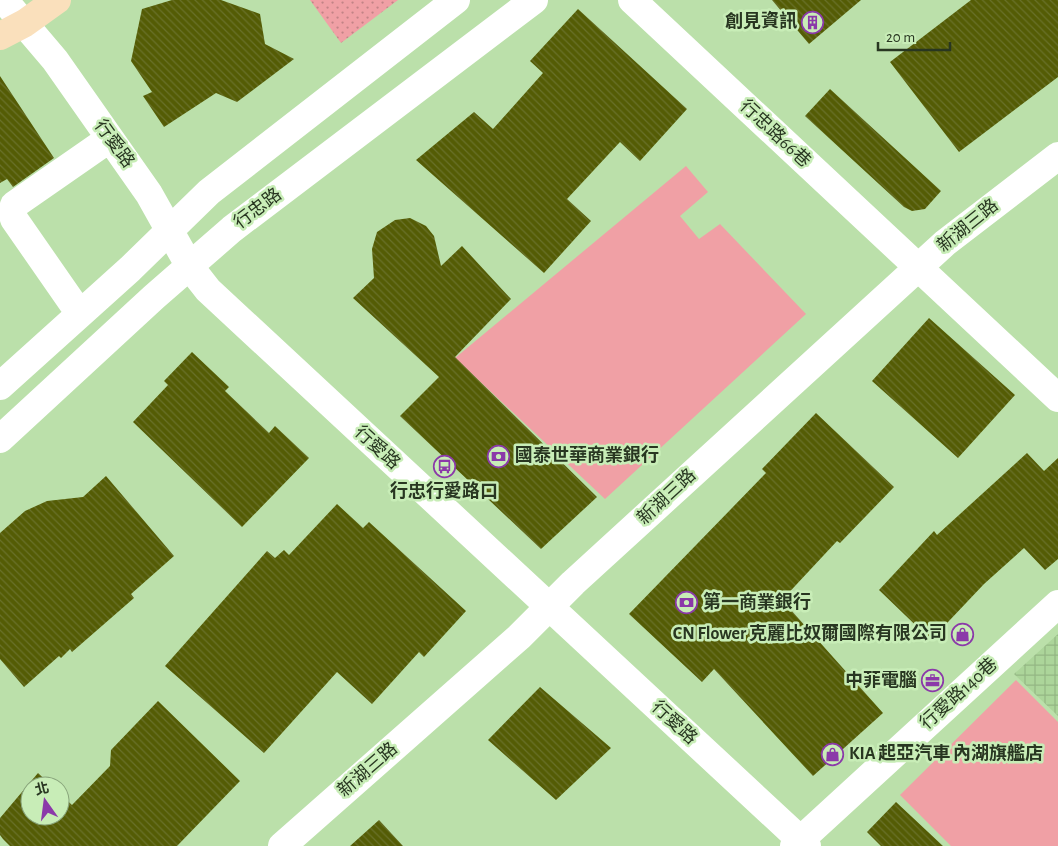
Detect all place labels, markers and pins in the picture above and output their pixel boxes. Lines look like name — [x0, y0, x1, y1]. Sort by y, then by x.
place label: 創見資訊 — [725, 10, 797, 31]
building icon: 創見資訊 — [801, 10, 825, 34]
bank icon: 國泰世華商業銀行 — [487, 444, 511, 468]
place label: 國泰世華商業銀行 — [515, 444, 659, 465]
bus stop icon: 行忠行愛路口 — [432, 455, 456, 479]
place label: 行忠行愛路口 — [390, 480, 498, 501]
bank icon: 第一商業銀行 — [675, 591, 699, 615]
place label: 第一商業銀行 — [703, 591, 811, 612]
shop icon: CN Flower 克麗比奴爾國際有限公司 — [951, 622, 975, 646]
place label: CN Flower 克麗比奴爾國際有限公司 — [673, 623, 947, 643]
office icon: 中菲電腦 — [921, 669, 945, 693]
place label: 中菲電腦 — [845, 670, 917, 690]
shop icon: KIA 起亞汽車 內湖旗艦店 — [821, 742, 845, 766]
place label: KIA 起亞汽車 內湖旗艦店 — [849, 743, 1043, 763]

